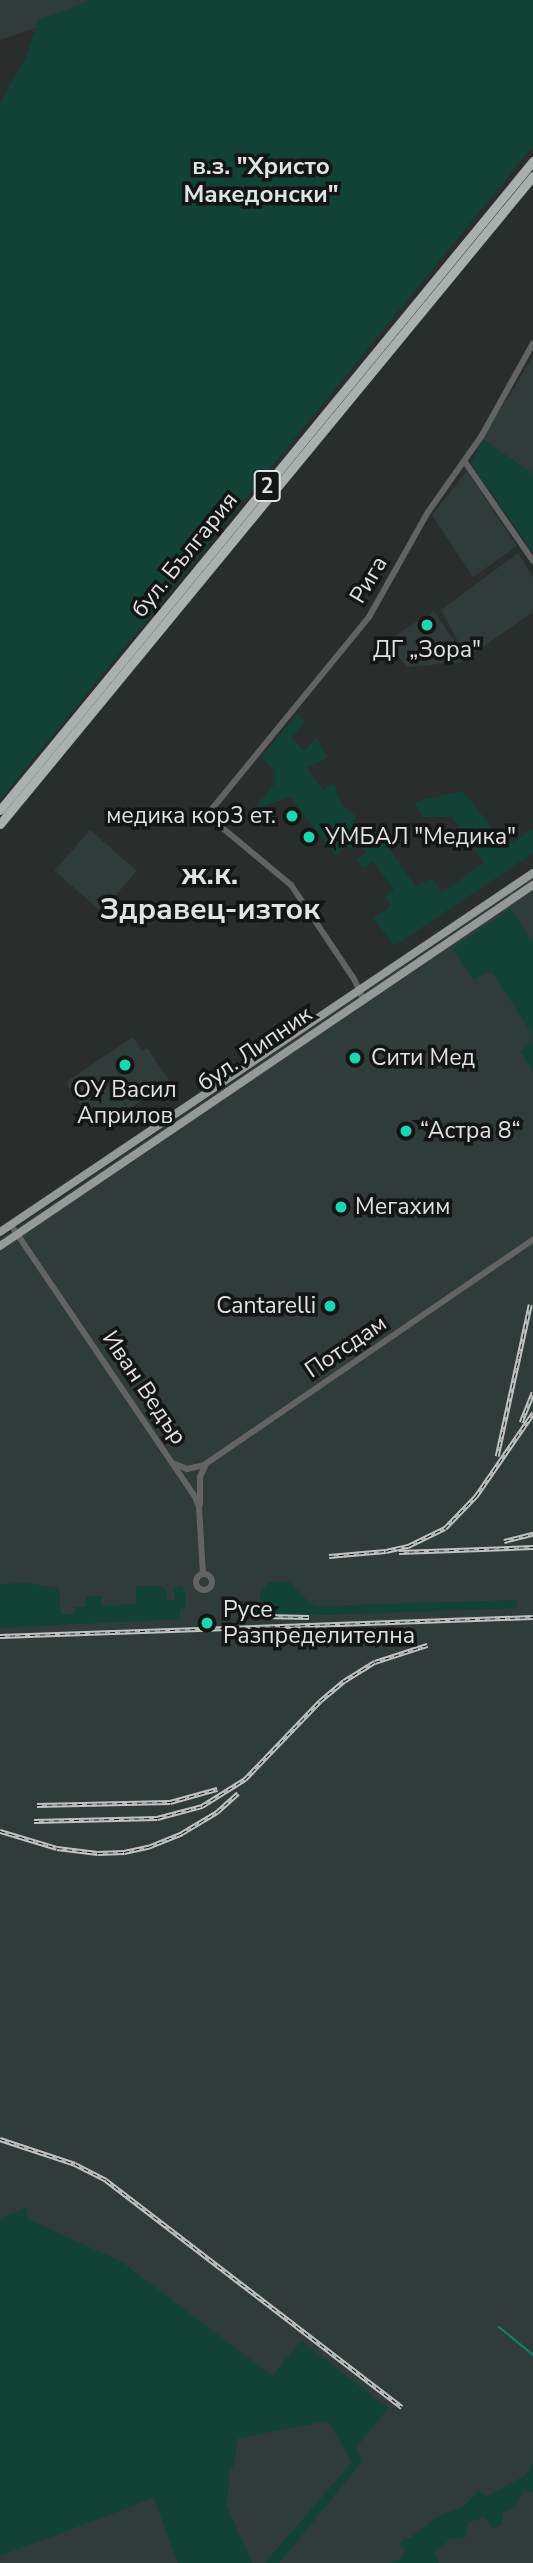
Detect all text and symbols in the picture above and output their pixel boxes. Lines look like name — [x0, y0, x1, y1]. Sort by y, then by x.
district label: в.з. "Христо Македонски" — [184, 153, 338, 209]
road number: 2 — [253, 468, 281, 504]
street label: бул. България — [126, 487, 244, 623]
street label: Рига — [344, 551, 394, 609]
marker: ДГ „Зора" — [419, 617, 435, 633]
place label: ДГ „Зора" — [373, 636, 481, 664]
place label: медика кор3 ет. — [106, 802, 276, 830]
marker: медика кор3 ет. — [282, 806, 302, 826]
place label: УМБАЛ "Медика" — [325, 823, 516, 851]
marker: УМБАЛ "Медика" — [299, 827, 319, 847]
district label: ж.к. Здравец-изток — [100, 857, 320, 928]
street label: бул. Липник — [193, 1001, 317, 1097]
place label: Сити Мед — [371, 1044, 475, 1072]
marker: Сити Мед — [345, 1048, 365, 1068]
marker: ОУ Васил Априлов — [117, 1057, 133, 1073]
place label: ОУ Васил Априлов — [73, 1076, 177, 1130]
place label: “Астра 8“ — [420, 1117, 521, 1145]
marker: “Астра 8“ — [398, 1123, 414, 1139]
place label: Мегахим — [355, 1193, 450, 1221]
marker: Мегахим — [333, 1199, 349, 1215]
place label: Cantarelli — [216, 1292, 316, 1320]
marker: Cantarelli — [322, 1298, 338, 1314]
street label: Потсдам — [300, 1310, 392, 1384]
street label: Иван Ведър — [96, 1326, 192, 1450]
place label: Русе Разпределителна — [223, 1596, 415, 1650]
marker: Русе Разпределителна — [197, 1613, 217, 1633]

